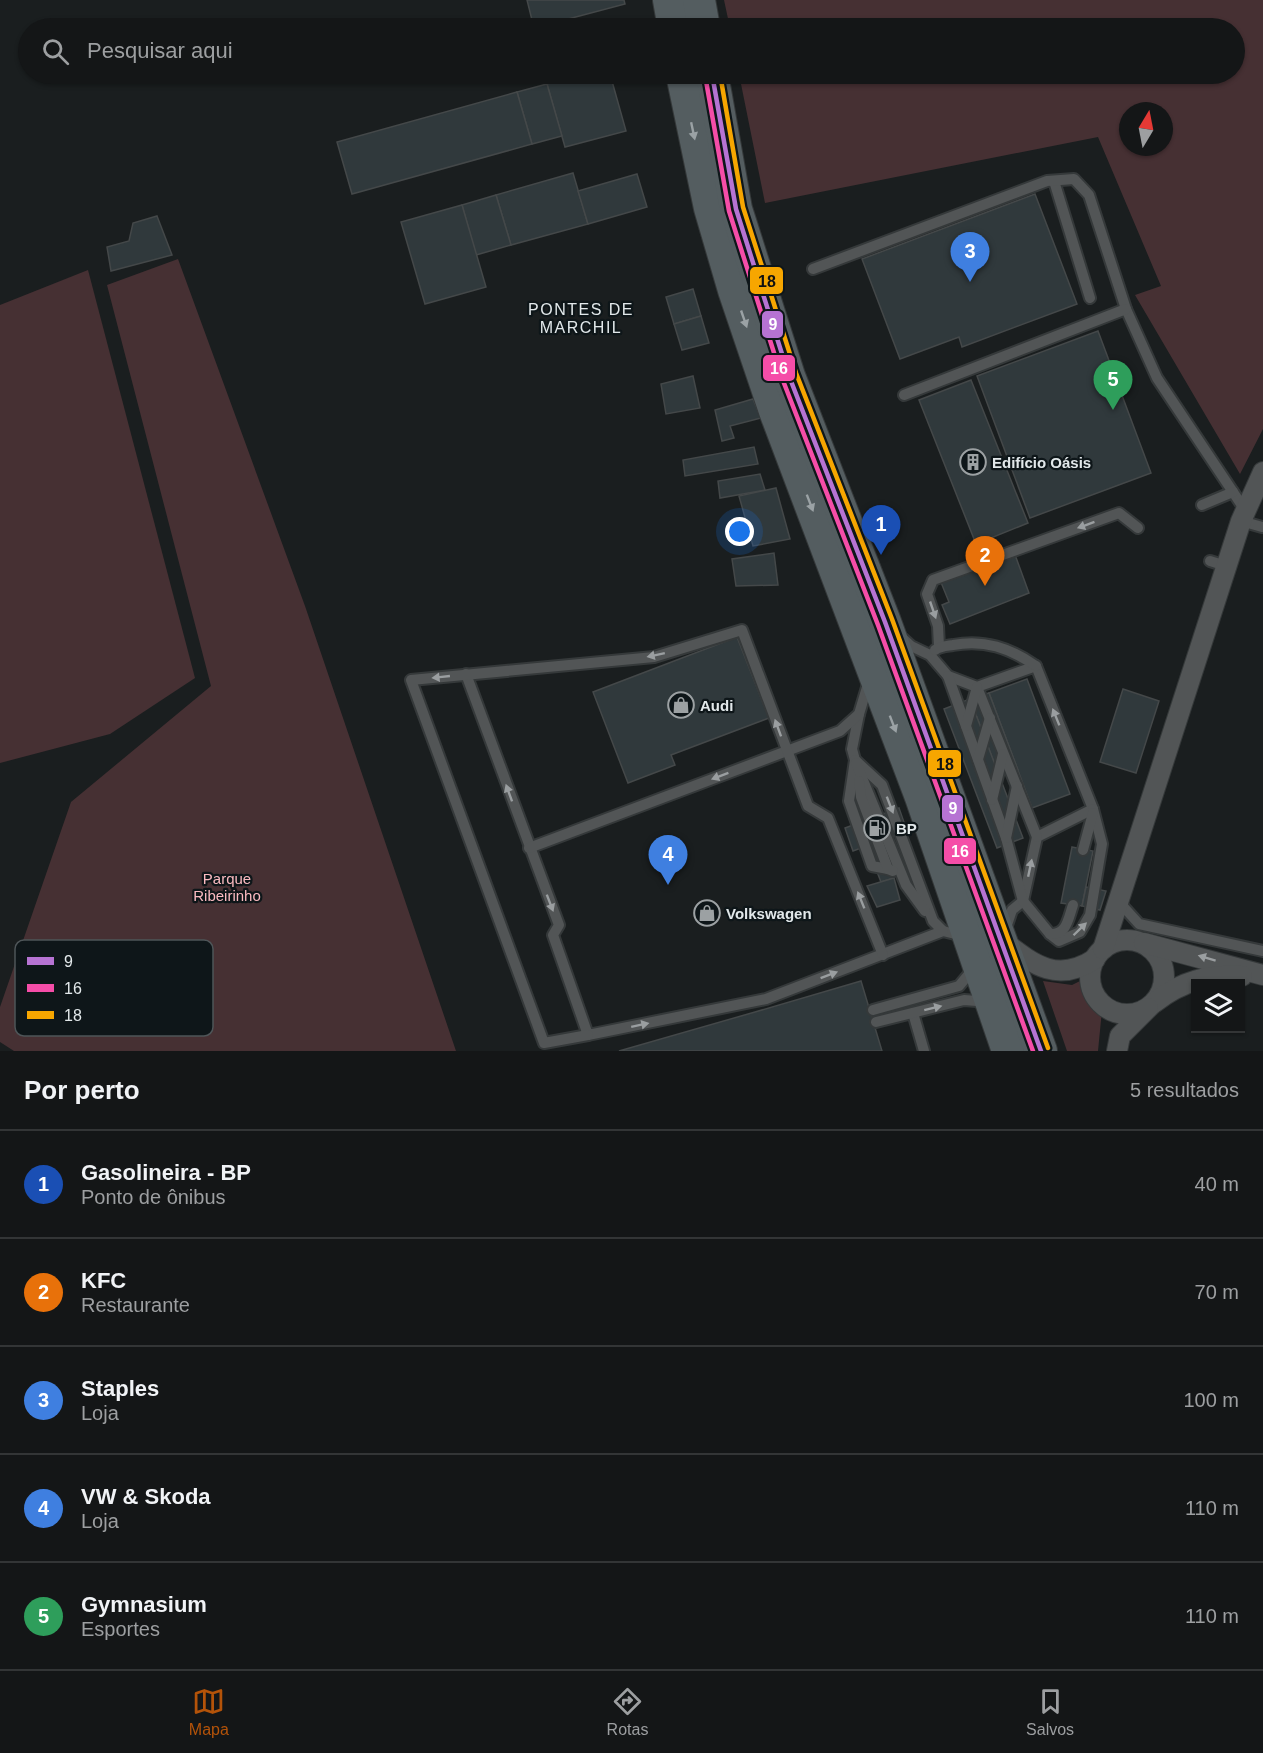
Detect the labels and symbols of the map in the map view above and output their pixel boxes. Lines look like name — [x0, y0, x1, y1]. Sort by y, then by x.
north arrow — [1119, 102, 1173, 156]
one-way arrow — [689, 122, 698, 141]
pin: 3 — [950, 232, 990, 282]
line badge: 18 — [749, 266, 784, 295]
text: 18 — [758, 273, 776, 290]
district label: PONTES DE MARCHIL — [528, 301, 634, 336]
one-way arrow — [739, 310, 749, 328]
line badge: 9 — [761, 310, 784, 339]
text: 9 — [769, 316, 778, 333]
line badge: 16 — [762, 354, 796, 382]
text: 16 — [770, 360, 788, 377]
pin: 5 — [1094, 360, 1132, 410]
building icon: Edifício Oásis — [958, 447, 988, 477]
place label: Edifício Oásis — [992, 454, 1091, 471]
one-way arrow — [805, 494, 815, 512]
pin: 1 — [862, 506, 900, 555]
your location — [725, 517, 754, 546]
one-way arrow — [1077, 521, 1095, 531]
pin: 2 — [966, 536, 1004, 586]
one-way arrow — [929, 602, 938, 620]
one-way arrow — [646, 651, 665, 661]
one-way arrow — [431, 672, 450, 682]
shop icon: Audi — [666, 690, 696, 720]
place label: Audi — [700, 697, 733, 714]
one-way arrow — [1051, 708, 1060, 726]
one-way arrow — [889, 715, 899, 733]
one-way arrow — [772, 719, 782, 737]
line badge: 18 — [927, 749, 962, 778]
text: 18 — [936, 756, 954, 773]
one-way arrow — [711, 771, 729, 781]
one-way arrow — [503, 784, 513, 802]
line badge: 9 — [941, 794, 964, 823]
one-way arrow — [885, 796, 895, 814]
text: 9 — [949, 800, 958, 817]
fuel station icon: BP — [862, 813, 892, 843]
place label: BP — [896, 820, 917, 837]
pin: 4 — [648, 836, 688, 885]
line badge: 16 — [943, 837, 977, 865]
text: 16 — [951, 843, 969, 860]
one-way arrow — [1026, 859, 1035, 878]
park label: Parque Ribeirinho — [193, 870, 261, 904]
one-way arrow — [856, 891, 866, 909]
one-way arrow — [546, 894, 555, 912]
shop icon: Volkswagen — [692, 898, 722, 928]
place label: Volkswagen — [726, 905, 812, 922]
one-way arrow — [1073, 922, 1088, 936]
legend — [15, 940, 213, 1036]
text: 9 — [64, 953, 73, 970]
one-way arrow — [1198, 953, 1216, 962]
one-way arrow — [820, 970, 838, 980]
text: 16 — [64, 980, 82, 997]
one-way arrow — [924, 1002, 942, 1012]
text: 18 — [64, 1007, 82, 1024]
one-way arrow — [631, 1019, 650, 1029]

